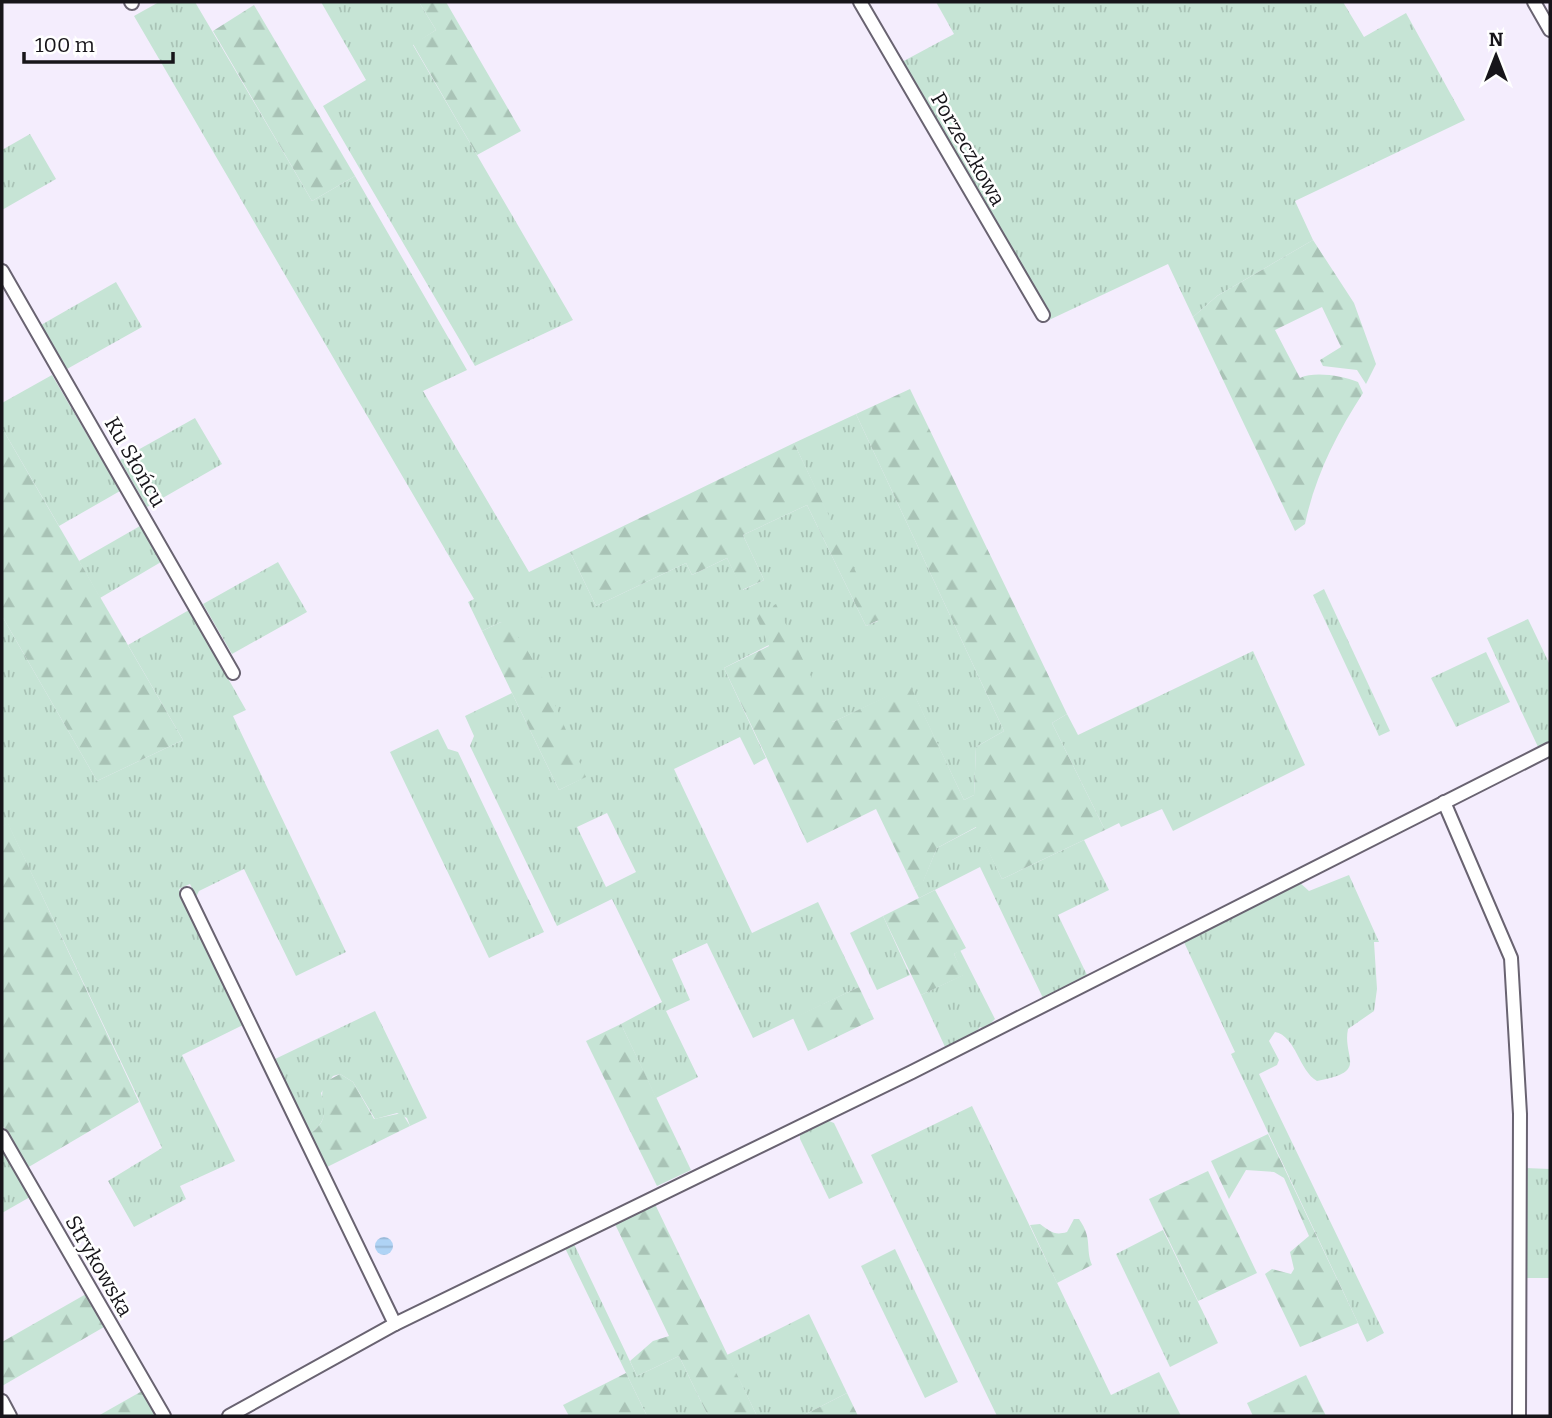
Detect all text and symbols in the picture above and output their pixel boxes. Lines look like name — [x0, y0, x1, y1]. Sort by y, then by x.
scale bar — [24, 21, 173, 65]
north arrow — [1461, 21, 1531, 91]
text: N — [1489, 28, 1504, 51]
text: 100 m — [35, 32, 95, 58]
street label: Porzeczkowa — [925, 88, 1011, 211]
street label: Ku Słońcu — [99, 412, 171, 512]
street label: Strykowska — [60, 1211, 139, 1322]

